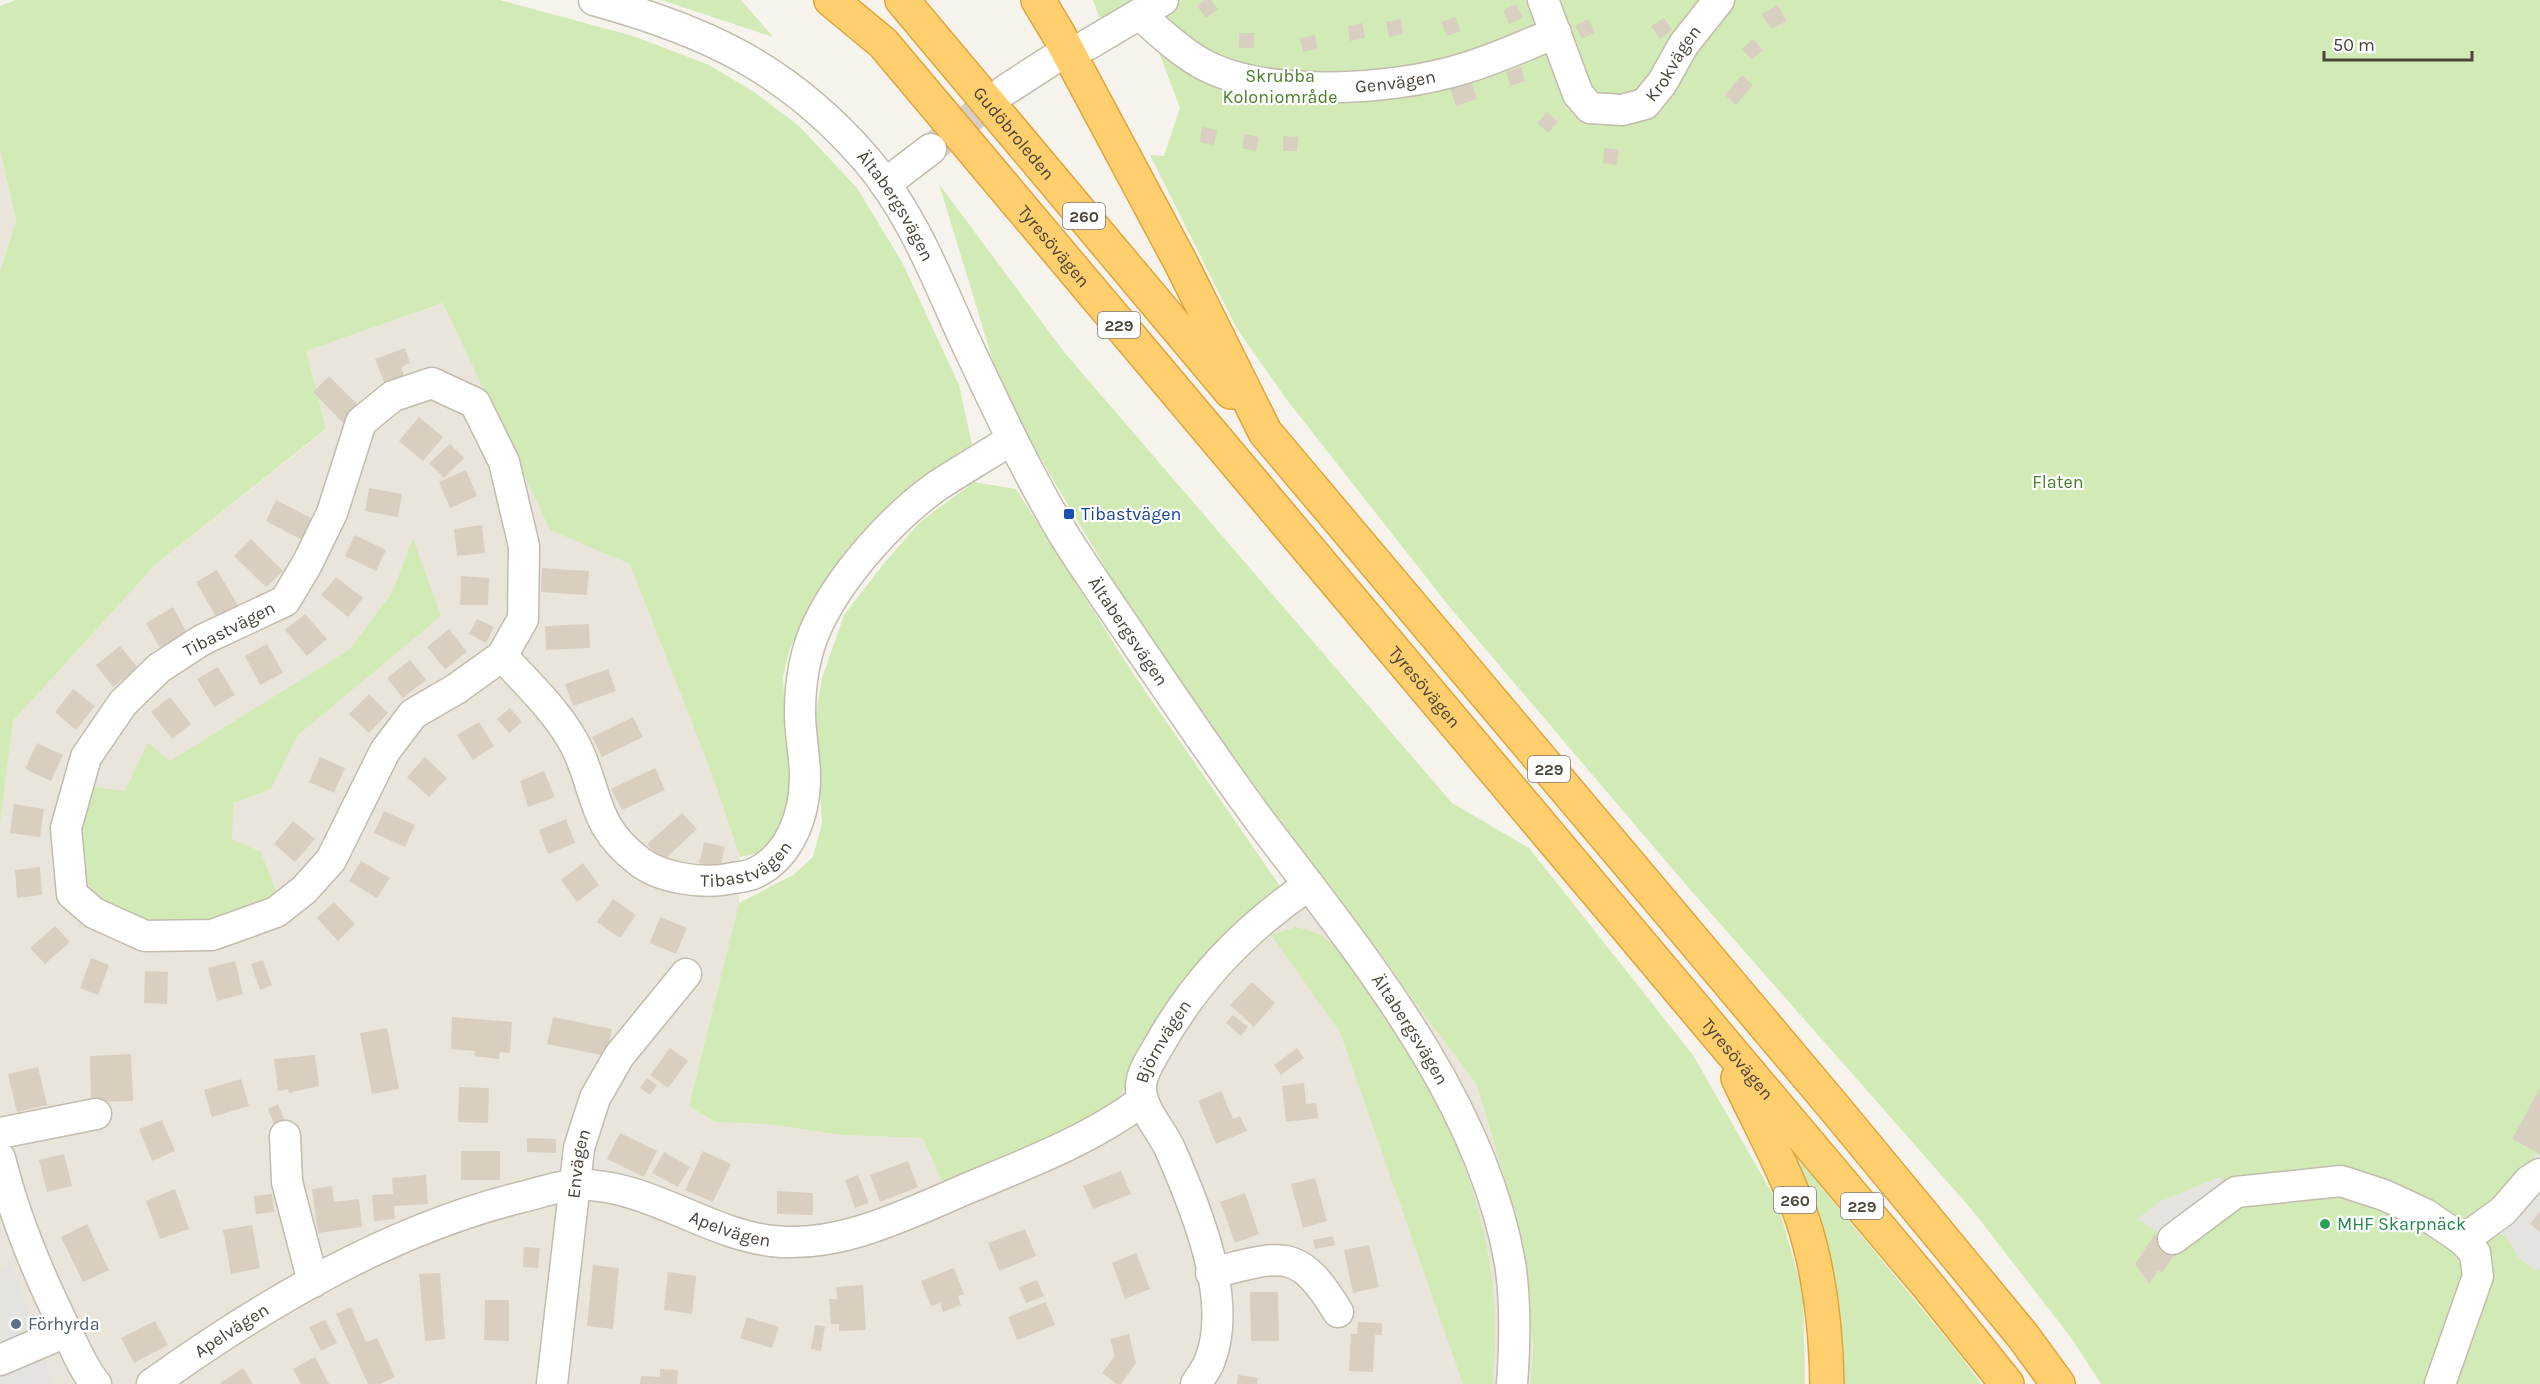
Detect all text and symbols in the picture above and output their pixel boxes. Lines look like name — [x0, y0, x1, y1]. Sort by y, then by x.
street label: Krokvägen — [1640, 21, 1706, 106]
scale bar — [2324, 24, 2472, 62]
text: 50 m — [2333, 34, 2375, 56]
park label: Skrubba Koloniområde — [1223, 65, 1337, 108]
street label: Genvägen — [1354, 65, 1438, 98]
street label: Gudöbroleden — [968, 82, 1059, 184]
street label: Ältabergsvägen — [852, 146, 939, 265]
street label: Tyresövägen — [1013, 201, 1095, 292]
road number: 260 — [1063, 203, 1105, 229]
road number: 229 — [1098, 312, 1140, 338]
park label: Flaten — [2032, 471, 2084, 493]
place label: Tibastvägen — [1081, 503, 1181, 525]
marker: Tibastvägen — [1062, 507, 1076, 521]
street label: Ältabergsvägen — [1083, 573, 1173, 690]
street label: Tibastvägen — [179, 596, 279, 662]
street label: Tyresövägen — [1384, 642, 1465, 733]
road number: 229 — [1528, 756, 1570, 782]
street label: Tibastvägen — [700, 837, 797, 892]
street label: Ältabergsvägen — [1367, 970, 1453, 1089]
street label: Björnvägen — [1130, 995, 1196, 1086]
street label: Tyresövägen — [1697, 1014, 1778, 1104]
street label: Envägen — [562, 1126, 595, 1200]
road number: 260 — [1774, 1187, 1816, 1213]
road number: 229 — [1841, 1193, 1883, 1219]
street label: Apelvägen — [686, 1205, 772, 1252]
place label: MHF Skarpnäck — [2337, 1213, 2466, 1235]
marker: MHF Skarpnäck — [2318, 1217, 2332, 1231]
street label: Apelvägen — [190, 1298, 273, 1362]
place label: Förhyrda — [28, 1313, 100, 1335]
marker: Förhyrda — [9, 1317, 23, 1331]

